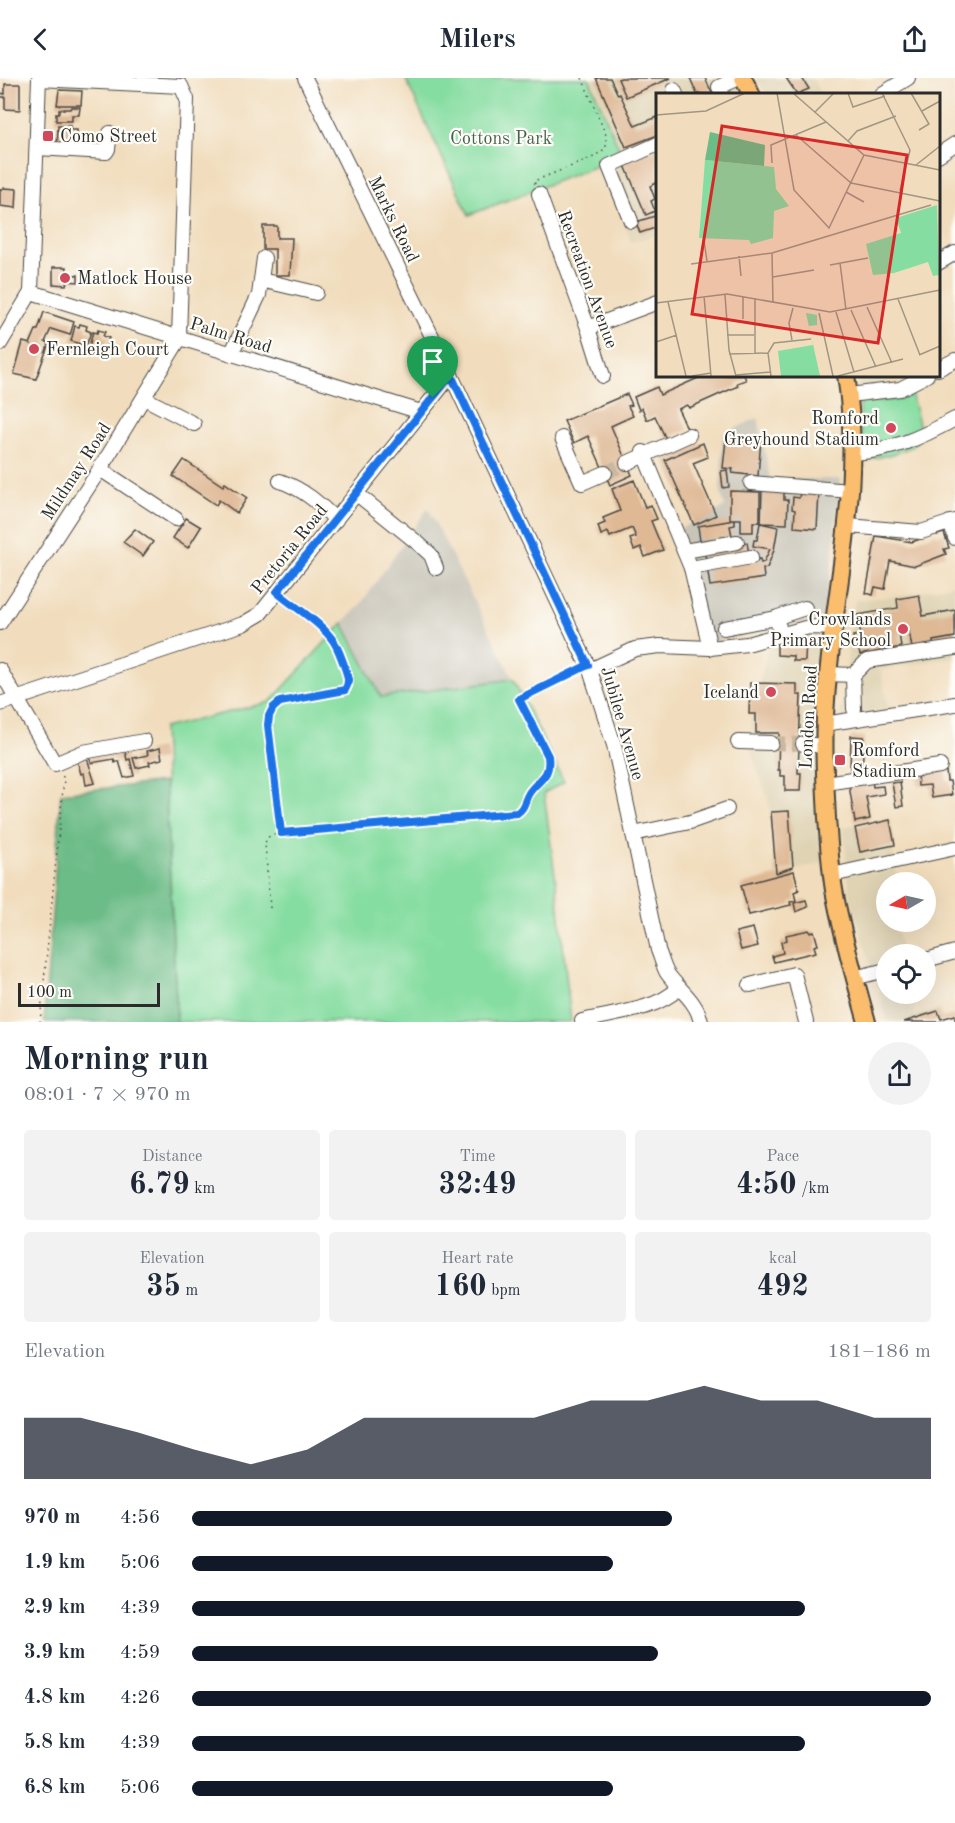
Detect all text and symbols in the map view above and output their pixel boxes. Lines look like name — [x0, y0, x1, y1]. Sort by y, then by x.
icon: back — [24, 23, 57, 56]
icon: share — [898, 23, 931, 56]
text: Milers — [439, 26, 516, 53]
inset map — [656, 93, 940, 376]
place label: Como Street — [60, 128, 157, 146]
marker: Como Street — [41, 129, 55, 143]
park label: Cottons Park — [450, 130, 552, 148]
street label: Marks Road — [364, 173, 422, 265]
street label: Recreation Avenue — [554, 208, 620, 351]
place label: Matlock House — [77, 270, 192, 288]
marker: Matlock House — [58, 271, 72, 285]
street label: Palm Road — [188, 315, 274, 357]
pin — [407, 336, 458, 398]
place label: Fernleigh Court — [46, 341, 169, 359]
marker: Fernleigh Court — [27, 342, 41, 356]
icon: arrive — [416, 345, 449, 378]
place label: Romford Greyhound Stadium — [724, 410, 879, 449]
street label: Mildmay Road — [39, 420, 115, 523]
marker: Romford Greyhound Stadium — [884, 421, 898, 435]
street label: Pretoria Road — [248, 501, 331, 598]
place label: Crowlands Primary School — [770, 611, 891, 650]
marker: Crowlands Primary School — [896, 622, 910, 636]
street label: Jubilee Avenue — [597, 665, 647, 782]
street label: London Road — [797, 665, 821, 769]
place label: Iceland — [703, 684, 759, 702]
marker: Iceland — [764, 685, 778, 699]
place label: Romford Stadium — [852, 742, 920, 781]
marker: Romford Stadium — [833, 753, 847, 767]
north arrow — [876, 872, 936, 932]
map controls — [876, 872, 936, 1004]
button: locate — [876, 944, 936, 1004]
scale bar — [18, 980, 160, 1007]
text: 100 m — [27, 985, 72, 1001]
button: share — [868, 1042, 931, 1105]
text: Morning run — [24, 1044, 209, 1077]
text: 08:01 · 7 × 970 m — [24, 1085, 191, 1105]
text: Distance — [142, 1149, 202, 1165]
text: Time — [460, 1149, 495, 1165]
text: Pace — [767, 1149, 799, 1165]
text: 6.79 — [129, 1170, 190, 1200]
text: 32:49 — [438, 1170, 516, 1200]
text: 4:50 — [736, 1170, 797, 1200]
text: km — [190, 1181, 215, 1197]
text: /km — [797, 1181, 829, 1197]
text: Elevation — [140, 1251, 205, 1267]
text: Heart rate — [442, 1251, 513, 1267]
text: kcal — [769, 1251, 797, 1267]
text: 35 — [146, 1272, 181, 1302]
text: 160 — [435, 1272, 487, 1302]
text: 492 — [757, 1272, 809, 1302]
text: m — [181, 1283, 198, 1299]
text: bpm — [487, 1283, 520, 1299]
text: Elevation — [24, 1342, 105, 1362]
text: 181–186 m — [828, 1342, 931, 1362]
text: 970 m — [24, 1508, 80, 1528]
text: 4:56 — [120, 1508, 160, 1528]
text: 1.9 km — [24, 1553, 86, 1573]
text: 5:06 — [120, 1553, 160, 1573]
text: 2.9 km — [24, 1598, 86, 1618]
text: 4:39 — [120, 1598, 160, 1618]
text: 3.9 km — [24, 1643, 86, 1663]
text: 4:59 — [120, 1643, 160, 1663]
text: 4.8 km — [24, 1688, 86, 1708]
text: 4:26 — [120, 1688, 160, 1708]
text: 5.8 km — [24, 1733, 86, 1753]
text: 4:39 — [120, 1733, 160, 1753]
text: 6.8 km — [24, 1778, 86, 1798]
text: 5:06 — [120, 1778, 160, 1798]

